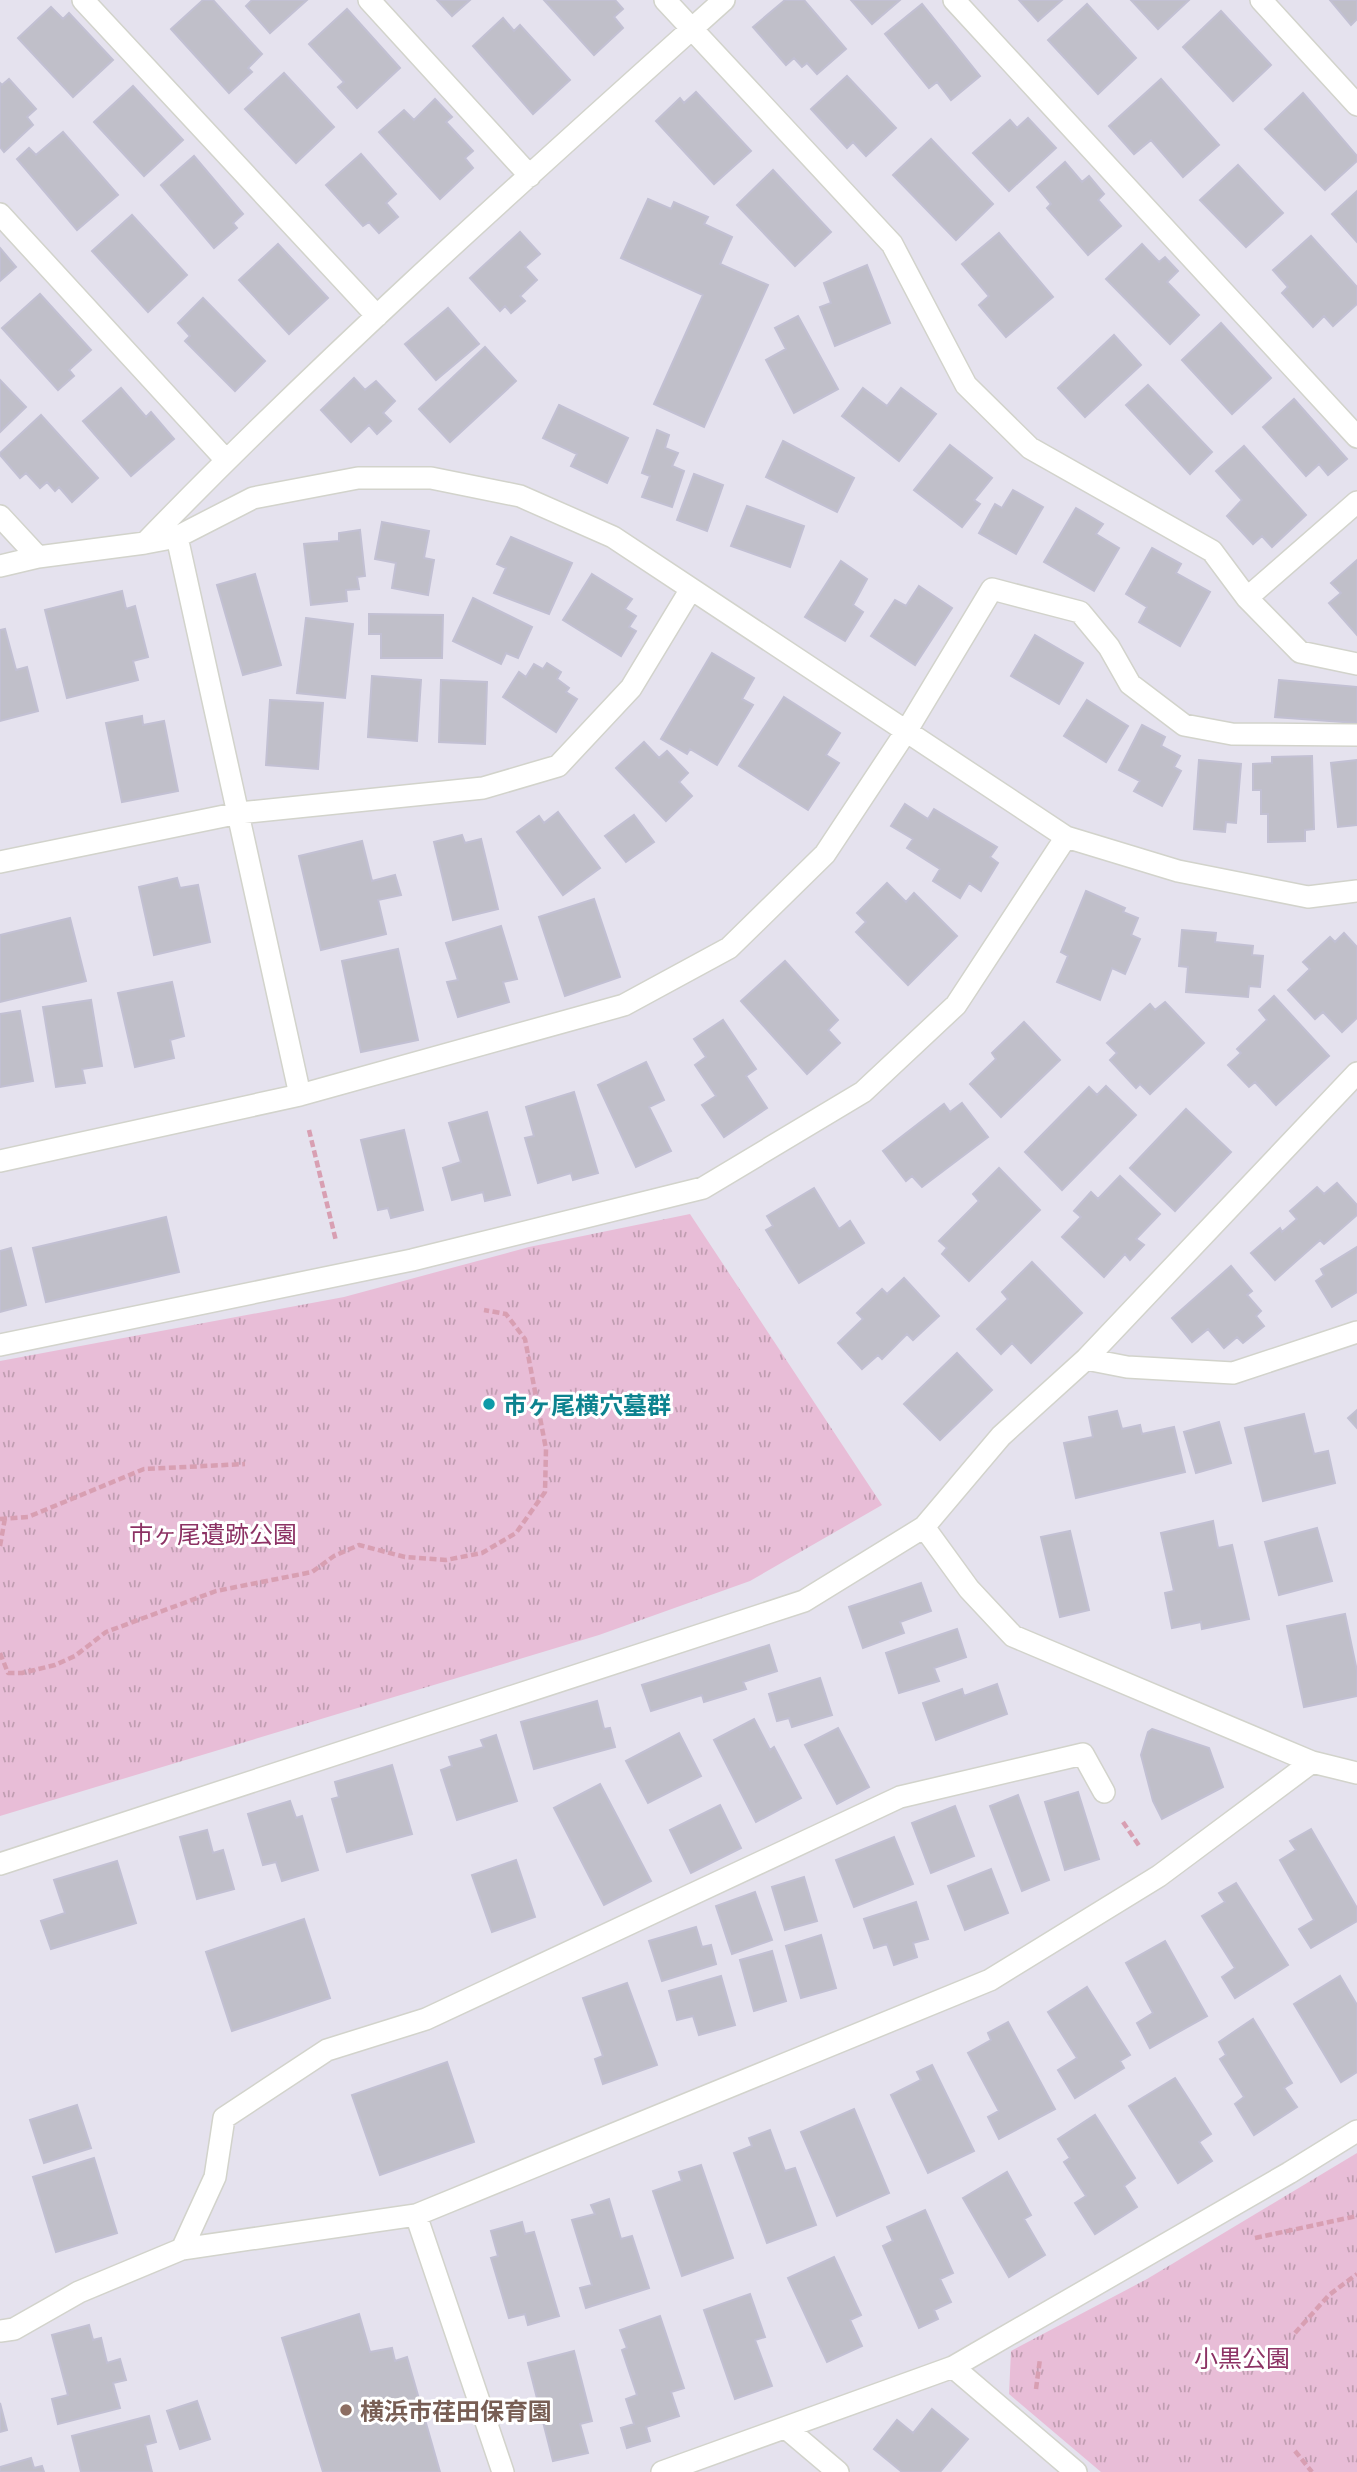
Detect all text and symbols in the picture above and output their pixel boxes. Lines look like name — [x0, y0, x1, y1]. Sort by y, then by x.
place label: 市ヶ尾横穴墓群 — [503, 1388, 671, 1421]
marker: 市ヶ尾横穴墓群 — [481, 1396, 497, 1412]
park label: 市ヶ尾遺跡公園 — [129, 1517, 297, 1550]
park label: 小黒公園 — [1194, 2341, 1290, 2374]
place label: 横浜市荏田保育園 — [360, 2394, 552, 2427]
marker: 横浜市荏田保育園 — [338, 2402, 354, 2418]

